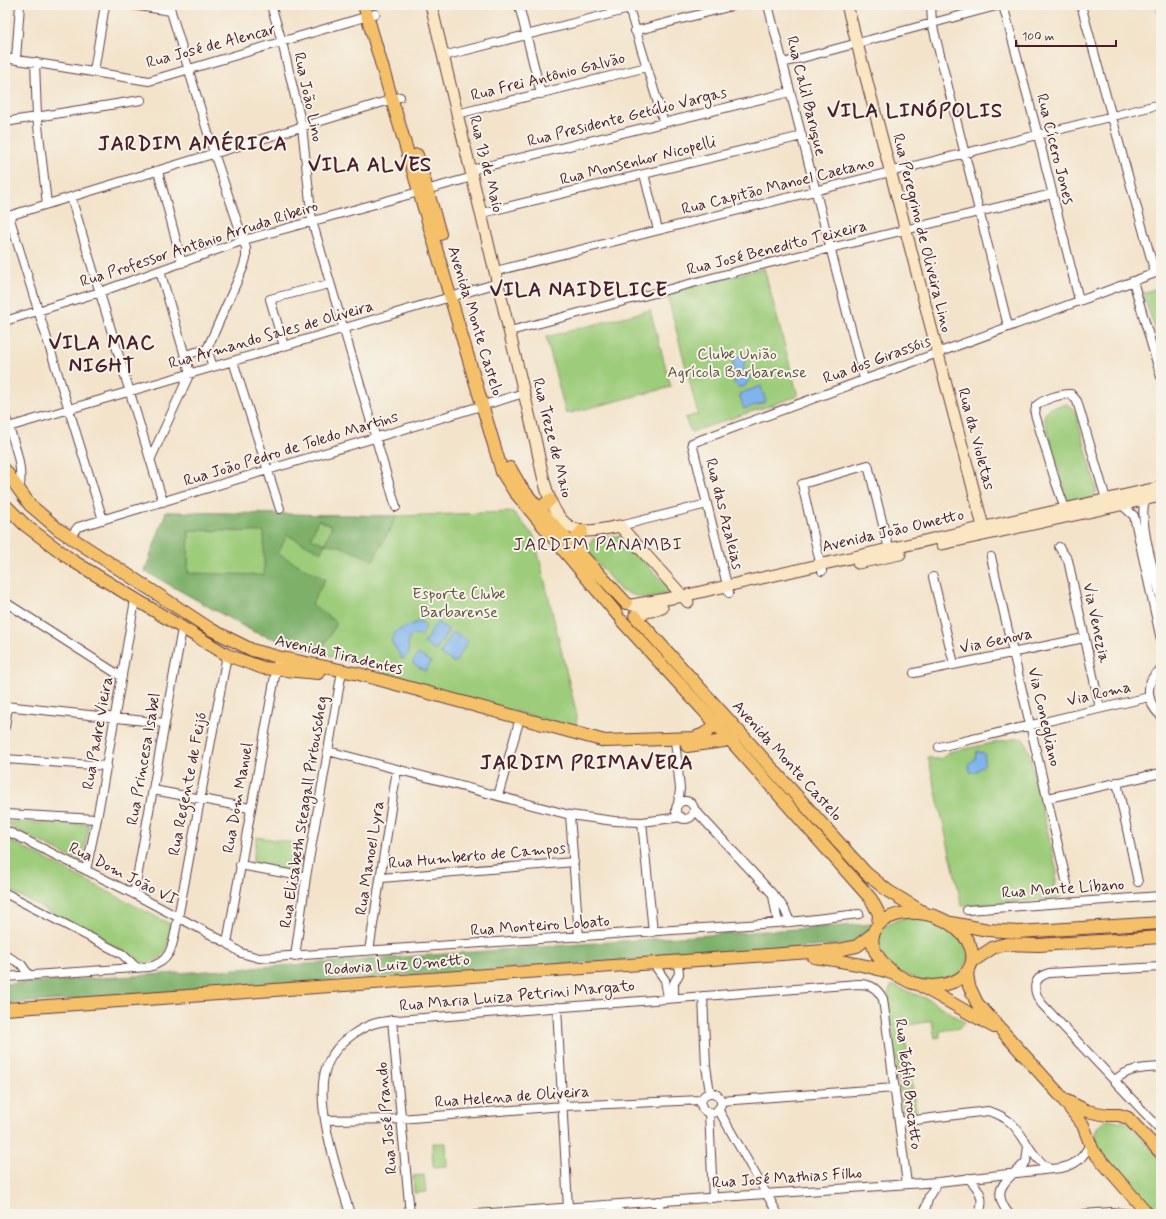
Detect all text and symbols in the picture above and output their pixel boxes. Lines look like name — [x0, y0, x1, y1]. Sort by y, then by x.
street label: Rua José de Alencar — [144, 19, 278, 73]
scale bar — [1016, 22, 1116, 48]
text: 100 m — [1022, 29, 1054, 45]
street label: Rua Calil Baruque — [781, 34, 831, 158]
street label: Rua Frei Antônio Galvão — [469, 48, 628, 106]
street label: Rua João Lino — [288, 50, 328, 144]
street label: Rua Presidente Getúlio Vargas — [525, 82, 729, 153]
street label: Rua Cícero Jones — [1031, 91, 1079, 207]
district label: VILA LINÓPOLIS — [827, 98, 1003, 125]
street label: Rua 13 de Maio — [464, 113, 508, 215]
district label: JARDIM AMÉRICA — [98, 130, 288, 158]
street label: Rua Monsenhor Nicopelli — [558, 131, 718, 191]
street label: Rua Peregrino de Oliveira Lino — [886, 131, 957, 335]
district label: VILA ALVES — [308, 152, 432, 179]
street label: Rua Capitão Manoel Caetano — [679, 152, 877, 220]
street label: Rua Professor Antônio Arruda Ribeiro — [77, 195, 321, 292]
street label: Rua José Benedito Teixeira — [685, 215, 869, 281]
street label: Avenida Monte Castelo — [442, 244, 508, 398]
district label: VILA NAIDELICE — [490, 277, 668, 304]
street label: Rua Armando Sales de Oliveira — [166, 296, 376, 374]
district label: VILA MAC NIGHT — [49, 330, 155, 380]
street label: Rua dos Girassóis — [820, 331, 934, 389]
park label: Clube União Agrícola Barbarense — [667, 344, 807, 383]
street label: Rua Treze de Maio — [527, 376, 577, 500]
street label: Rua da Violetas — [952, 386, 1000, 492]
street label: Rua João Pedro de Toledo Martins — [181, 406, 401, 492]
street label: Rua das Azaleias — [700, 456, 748, 572]
street label: Avenida João Ometto — [820, 504, 966, 558]
district label: JARDIM PANAMBI — [513, 533, 683, 557]
street label: Via Venezia — [1077, 581, 1115, 665]
park label: Esporte Clube Barbarense — [412, 584, 506, 623]
street label: Via Genova — [958, 623, 1034, 659]
street label: Avenida Tiradentes — [273, 630, 405, 680]
street label: Via Conegliano — [1021, 665, 1066, 769]
street label: Rua Padre Vieira — [78, 675, 118, 791]
street label: Via Roma — [1065, 676, 1133, 712]
street label: Rua Princesa Isabel — [122, 691, 166, 827]
street label: Rua Elisabeth Steagall Pirtouscheg — [275, 694, 334, 930]
street label: Avenida Monte Castelo — [727, 696, 847, 826]
street label: Rua Regente de Feijó — [164, 710, 213, 858]
street label: Rua Dom Manuel — [218, 741, 258, 855]
district label: JARDIM PRIMAVERA — [480, 750, 694, 777]
street label: Rua Manoel Lyra — [351, 799, 389, 917]
street label: Rua Dom João VI — [65, 837, 181, 911]
street label: Rua Humberto de Campos — [388, 838, 566, 874]
street label: Rua Monte Líbano — [1001, 874, 1125, 904]
street label: Rua Monteiro Lobato — [470, 911, 610, 941]
street label: Rodovia Luiz Ometto — [324, 949, 471, 981]
street label: Rua Maria Luiza Petrini Margato — [398, 975, 636, 1018]
street label: Rua Teófilo Brocatto — [890, 1017, 926, 1151]
street label: Rua José Prando — [372, 1061, 402, 1175]
street label: Rua Helena de Oliveira — [434, 1081, 590, 1113]
street label: Rua José Mathias Filho — [711, 1162, 863, 1194]

